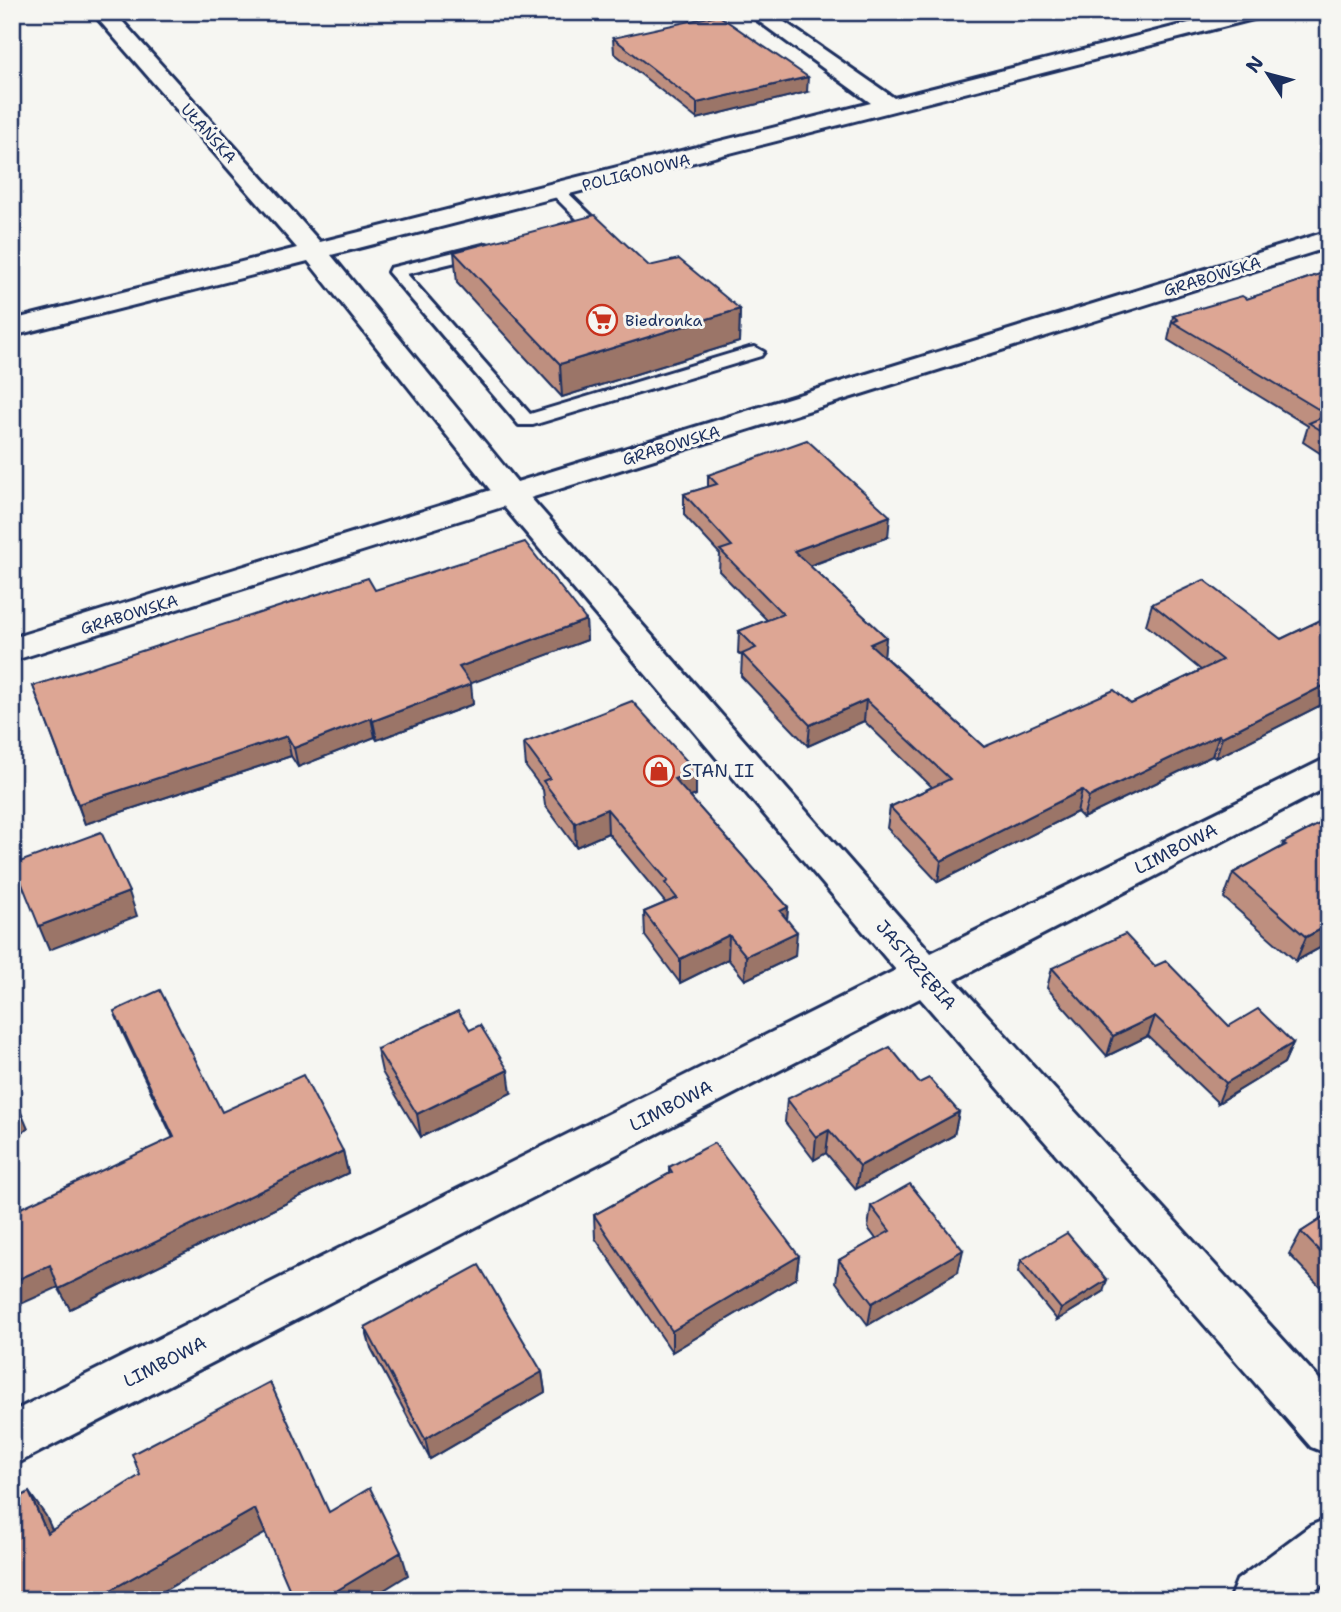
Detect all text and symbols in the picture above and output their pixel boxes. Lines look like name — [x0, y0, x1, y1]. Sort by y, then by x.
north arrow — [1232, 38, 1302, 108]
text: N — [1240, 51, 1269, 78]
street label: UŁAŃSKA — [176, 99, 241, 168]
street label: POLIGONOWA — [580, 149, 693, 196]
street label: GRABOWSKA — [1161, 252, 1263, 301]
supermarket icon: Biedronka — [585, 303, 619, 337]
place label: Biedronka — [625, 310, 703, 331]
street label: GRABOWSKA — [620, 421, 722, 470]
street label: GRABOWSKA — [78, 590, 180, 639]
shop icon: STAN II — [642, 754, 676, 788]
place label: STAN II — [682, 759, 754, 783]
street label: LIMBOWA — [1130, 818, 1222, 880]
street label: JASTRZĘBIA — [870, 915, 962, 1015]
street label: LIMBOWA — [625, 1075, 717, 1137]
street label: LIMBOWA — [119, 1331, 211, 1393]

